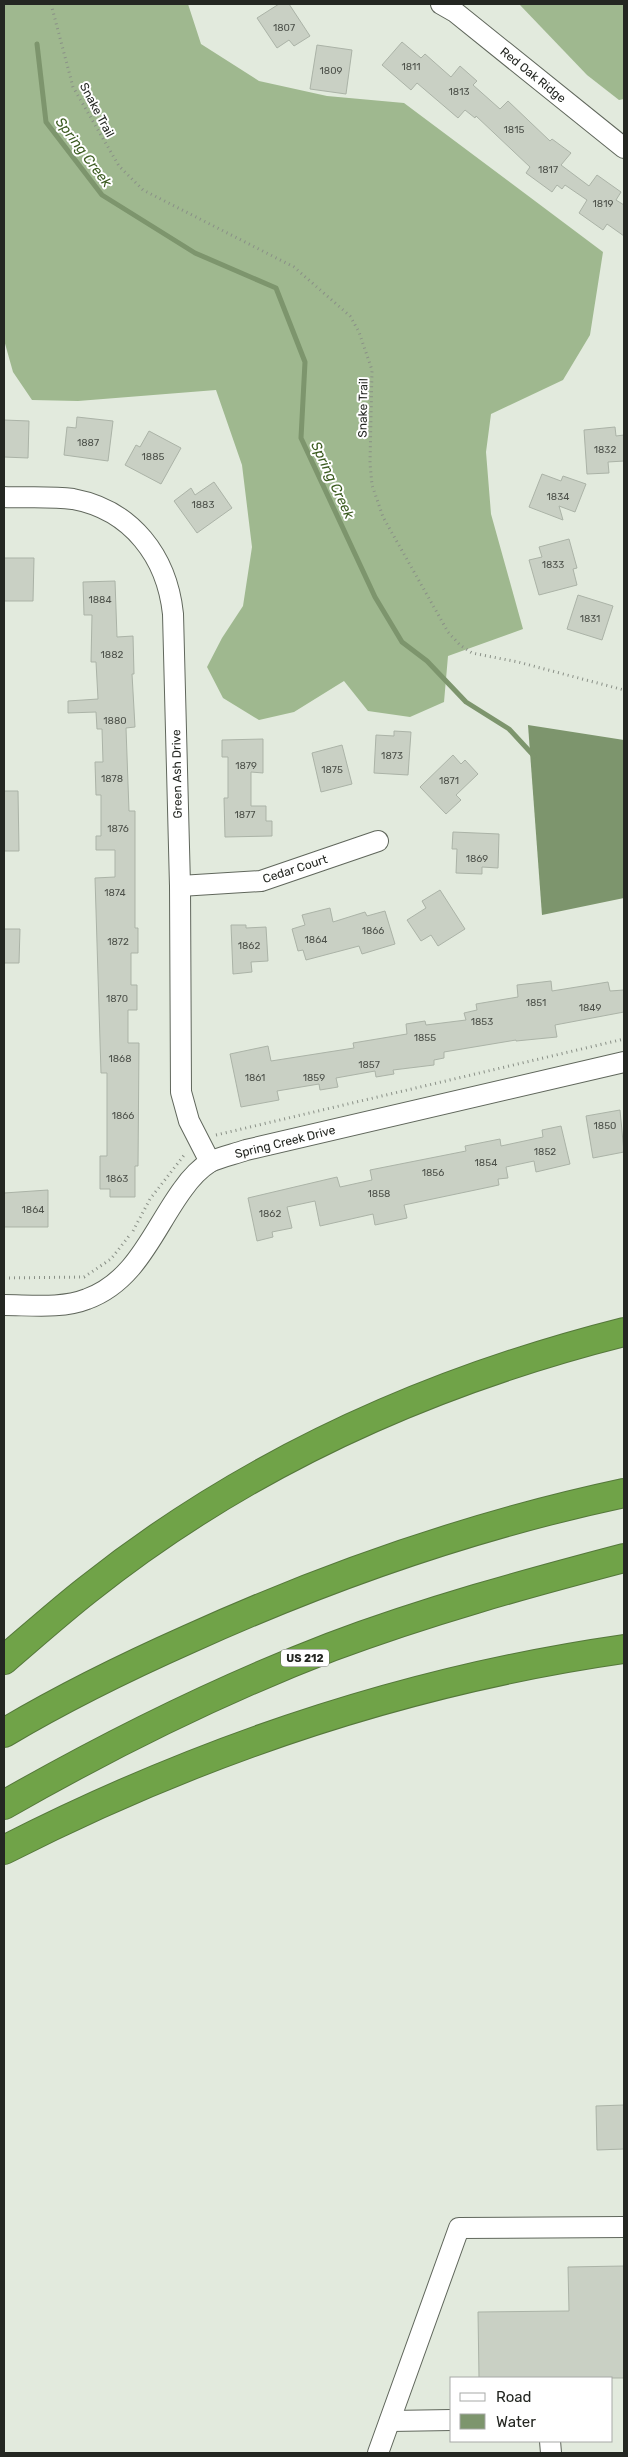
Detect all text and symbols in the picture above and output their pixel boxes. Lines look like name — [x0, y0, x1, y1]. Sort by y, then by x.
house number: 1807 — [273, 22, 295, 34]
street label: Red Oak Ridge — [497, 44, 569, 106]
house number: 1811 — [401, 61, 421, 73]
house number: 1809 — [320, 65, 343, 77]
street label: Snake Trail — [77, 80, 117, 140]
house number: 1813 — [449, 86, 469, 98]
water label: Spring Creek — [52, 114, 116, 191]
house number: 1815 — [504, 124, 524, 136]
house number: 1817 — [538, 164, 558, 176]
house number: 1819 — [593, 198, 613, 210]
street label: Snake Trail — [355, 378, 371, 438]
house number: 1887 — [77, 437, 99, 449]
water label: Spring Creek — [307, 439, 358, 522]
house number: 1832 — [594, 444, 616, 456]
house number: 1885 — [142, 451, 165, 463]
house number: 1834 — [547, 491, 569, 503]
house number: 1883 — [191, 499, 215, 511]
house number: 1833 — [542, 559, 564, 571]
house number: 1884 — [88, 594, 112, 606]
house number: 1831 — [580, 613, 600, 625]
house number: 1882 — [101, 649, 124, 661]
house number: 1880 — [103, 715, 127, 727]
street label: Green Ash Drive — [169, 729, 185, 819]
house number: 1873 — [381, 750, 403, 762]
house number: 1879 — [235, 760, 257, 772]
house number: 1875 — [321, 764, 343, 776]
house number: 1878 — [101, 773, 123, 785]
house number: 1871 — [439, 775, 459, 787]
house number: 1877 — [235, 809, 255, 821]
house number: 1876 — [107, 823, 129, 835]
street label: Cedar Court — [261, 852, 329, 886]
house number: 1869 — [466, 853, 488, 865]
house number: 1874 — [104, 887, 126, 899]
house number: 1866 — [362, 925, 384, 937]
house number: 1864 — [305, 934, 327, 946]
house number: 1872 — [107, 936, 129, 948]
house number: 1862 — [238, 940, 260, 952]
house number: 1870 — [106, 993, 128, 1005]
house number: 1851 — [526, 997, 546, 1009]
house number: 1849 — [579, 1002, 601, 1014]
house number: 1853 — [471, 1016, 493, 1028]
house number: 1855 — [414, 1032, 436, 1044]
house number: 1868 — [108, 1053, 132, 1065]
house number: 1857 — [358, 1059, 380, 1071]
house number: 1861 — [245, 1072, 265, 1084]
house number: 1859 — [303, 1072, 325, 1084]
house number: 1866 — [112, 1110, 134, 1122]
house number: 1850 — [594, 1120, 616, 1132]
street label: Spring Creek Drive — [233, 1123, 337, 1161]
house number: 1852 — [534, 1146, 556, 1158]
house number: 1854 — [475, 1157, 497, 1169]
house number: 1856 — [422, 1167, 444, 1179]
house number: 1863 — [106, 1173, 128, 1185]
house number: 1858 — [368, 1188, 390, 1200]
house number: 1864 — [22, 1204, 44, 1216]
house number: 1862 — [259, 1208, 281, 1220]
road number: US 212 — [281, 1650, 329, 1666]
legend — [450, 2377, 613, 2442]
text: Road — [496, 2388, 532, 2406]
text: Water — [496, 2413, 536, 2431]

